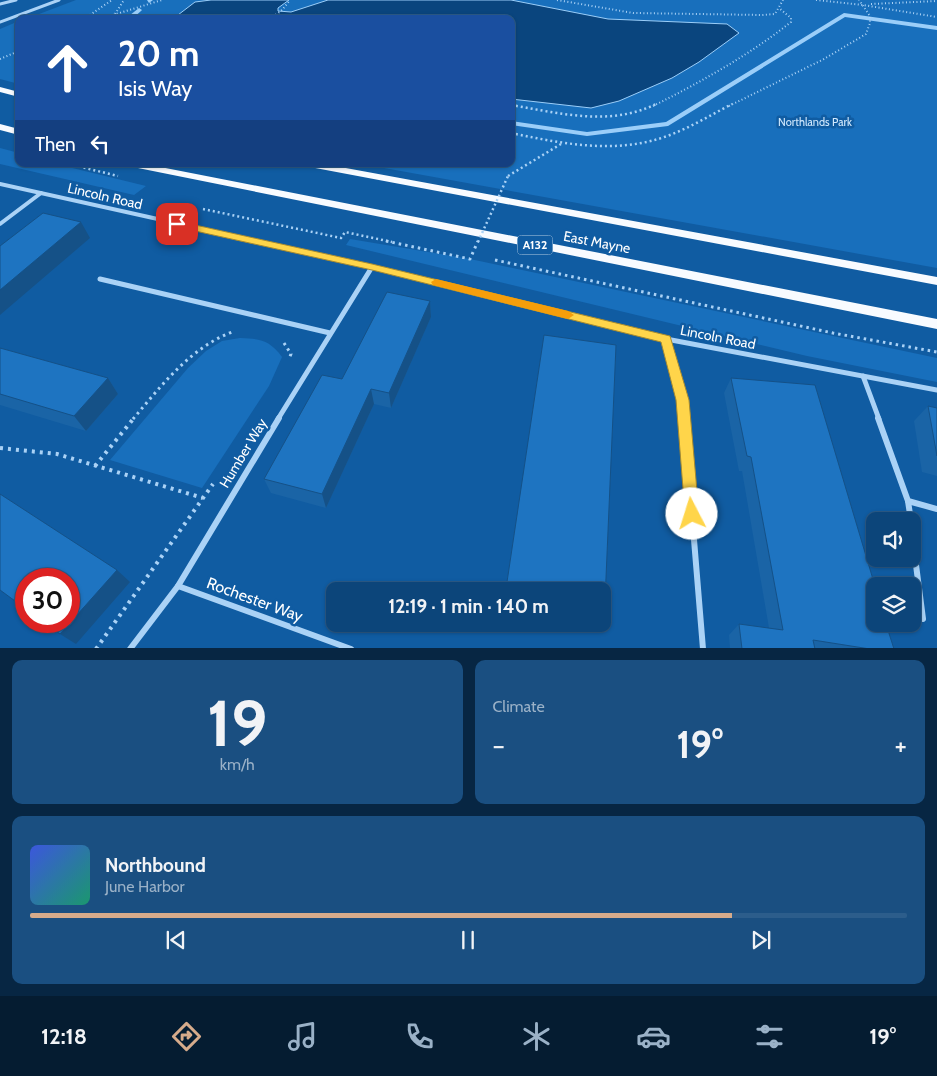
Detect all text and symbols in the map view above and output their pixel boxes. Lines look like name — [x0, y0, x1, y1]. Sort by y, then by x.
text: 20 m — [118, 32, 200, 75]
icon: ahead — [35, 35, 100, 100]
text: Isis Way — [118, 75, 192, 102]
park label: Northlands Park — [778, 115, 852, 129]
icon: left — [86, 130, 114, 158]
text: Then — [35, 133, 76, 156]
street label: Lincoln Road — [66, 179, 144, 213]
pin — [156, 203, 198, 245]
icon: arrive — [163, 210, 191, 238]
street label: East Mayne — [562, 227, 632, 257]
road number: A132 — [518, 236, 552, 254]
street label: Lincoln Road — [679, 321, 757, 353]
street label: Humber Way — [215, 415, 271, 491]
position arrow — [665, 487, 717, 539]
map controls — [866, 512, 921, 632]
button: sound — [866, 512, 921, 567]
speed limit sign: 30 — [15, 568, 80, 633]
street label: Rochester Way — [204, 573, 306, 626]
button: layers — [866, 577, 921, 632]
text: 12:19 · 1 min · 140 m — [388, 595, 549, 618]
text: 19 — [207, 683, 268, 762]
text: Climate — [493, 697, 545, 716]
text: 19° — [677, 721, 723, 768]
text: − — [493, 728, 505, 762]
text: + — [895, 728, 907, 762]
text: km/h — [220, 755, 255, 774]
text: Northbound — [105, 854, 206, 877]
text: June Harbor — [105, 877, 185, 896]
icon: previous — [162, 926, 190, 954]
icon: pause — [454, 926, 482, 954]
icon: next — [747, 926, 775, 954]
icon: directions — [169, 1019, 204, 1054]
icon: music — [285, 1019, 320, 1054]
icon: phone — [402, 1019, 437, 1054]
icon: climate — [519, 1019, 554, 1054]
icon: car — [636, 1019, 671, 1054]
icon: filters — [752, 1019, 787, 1054]
text: 12:18 — [41, 1023, 87, 1050]
text: 19° — [869, 1023, 896, 1050]

